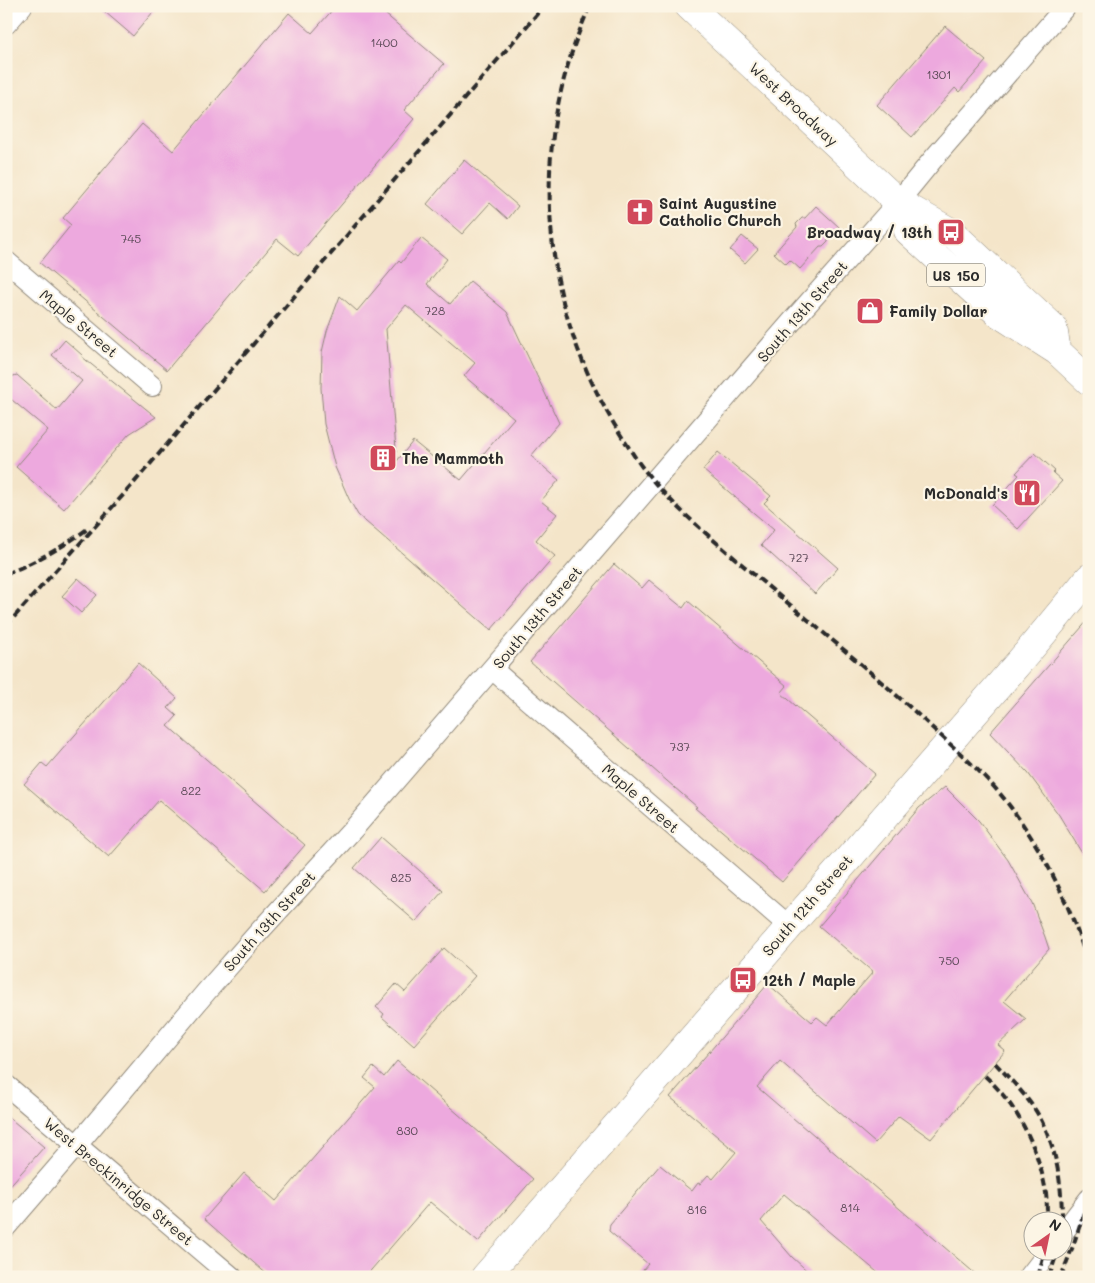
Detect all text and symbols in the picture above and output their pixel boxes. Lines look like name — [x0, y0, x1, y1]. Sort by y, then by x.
house number: 1400 — [370, 34, 398, 50]
street label: West Broadway — [745, 58, 843, 150]
house number: 1301 — [926, 66, 952, 82]
place label: Saint Augustine Catholic Church — [659, 193, 782, 230]
church icon: Saint Augustine Catholic Church — [625, 197, 655, 227]
bus stop icon: Broadway / 13th — [936, 217, 966, 247]
place label: Broadway / 13th — [807, 222, 932, 242]
house number: 745 — [121, 230, 141, 246]
street label: South 13th Street — [752, 256, 852, 366]
road number: US 150 — [927, 264, 985, 286]
street label: Maple Street — [36, 284, 122, 362]
shop icon: Family Dollar — [855, 296, 885, 326]
place label: Family Dollar — [889, 301, 988, 321]
house number: 728 — [425, 302, 445, 318]
building icon: The Mammoth — [368, 443, 398, 473]
place label: The Mammoth — [402, 448, 504, 468]
restaurant icon: McDonald's — [1012, 478, 1042, 508]
place label: McDonald's — [924, 483, 1008, 503]
house number: 727 — [789, 549, 809, 565]
street label: South 13th Street — [488, 561, 586, 673]
house number: 737 — [670, 738, 691, 754]
street label: Maple Street — [598, 759, 684, 837]
house number: 822 — [181, 782, 201, 798]
street label: South 12th Street — [757, 850, 857, 960]
street label: South 13th Street — [219, 867, 319, 975]
house number: 825 — [391, 869, 411, 885]
house number: 750 — [938, 952, 960, 968]
bus stop icon: 12th / Maple — [728, 965, 758, 995]
place label: 12th / Maple — [762, 970, 856, 990]
street label: West Breckinridge Street — [40, 1113, 198, 1249]
house number: 830 — [396, 1122, 418, 1138]
house number: 814 — [840, 1199, 860, 1215]
house number: 816 — [687, 1201, 707, 1217]
north arrow — [1022, 1210, 1072, 1260]
text: N — [1046, 1214, 1065, 1236]

